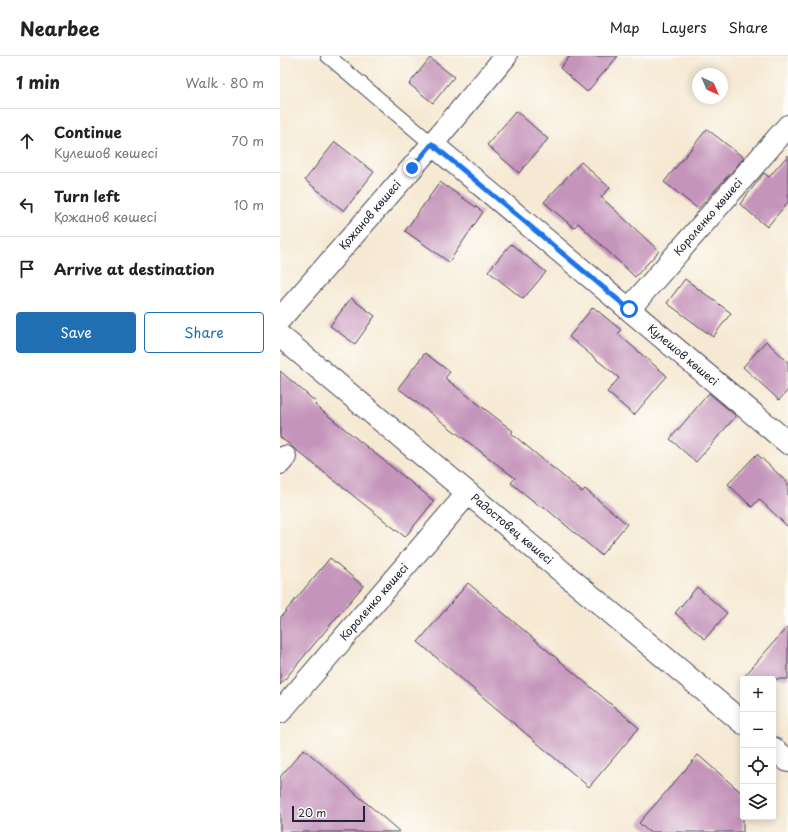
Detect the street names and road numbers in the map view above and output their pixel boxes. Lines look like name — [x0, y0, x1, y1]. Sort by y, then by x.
street label: Короленко көшесі — [669, 174, 746, 259]
street label: Қожанов көшесі — [335, 176, 405, 253]
street label: Кулешов көшесі — [644, 320, 723, 389]
street label: Радостовец көшесі — [467, 489, 557, 568]
street label: Короленко көшесі — [335, 559, 412, 644]

